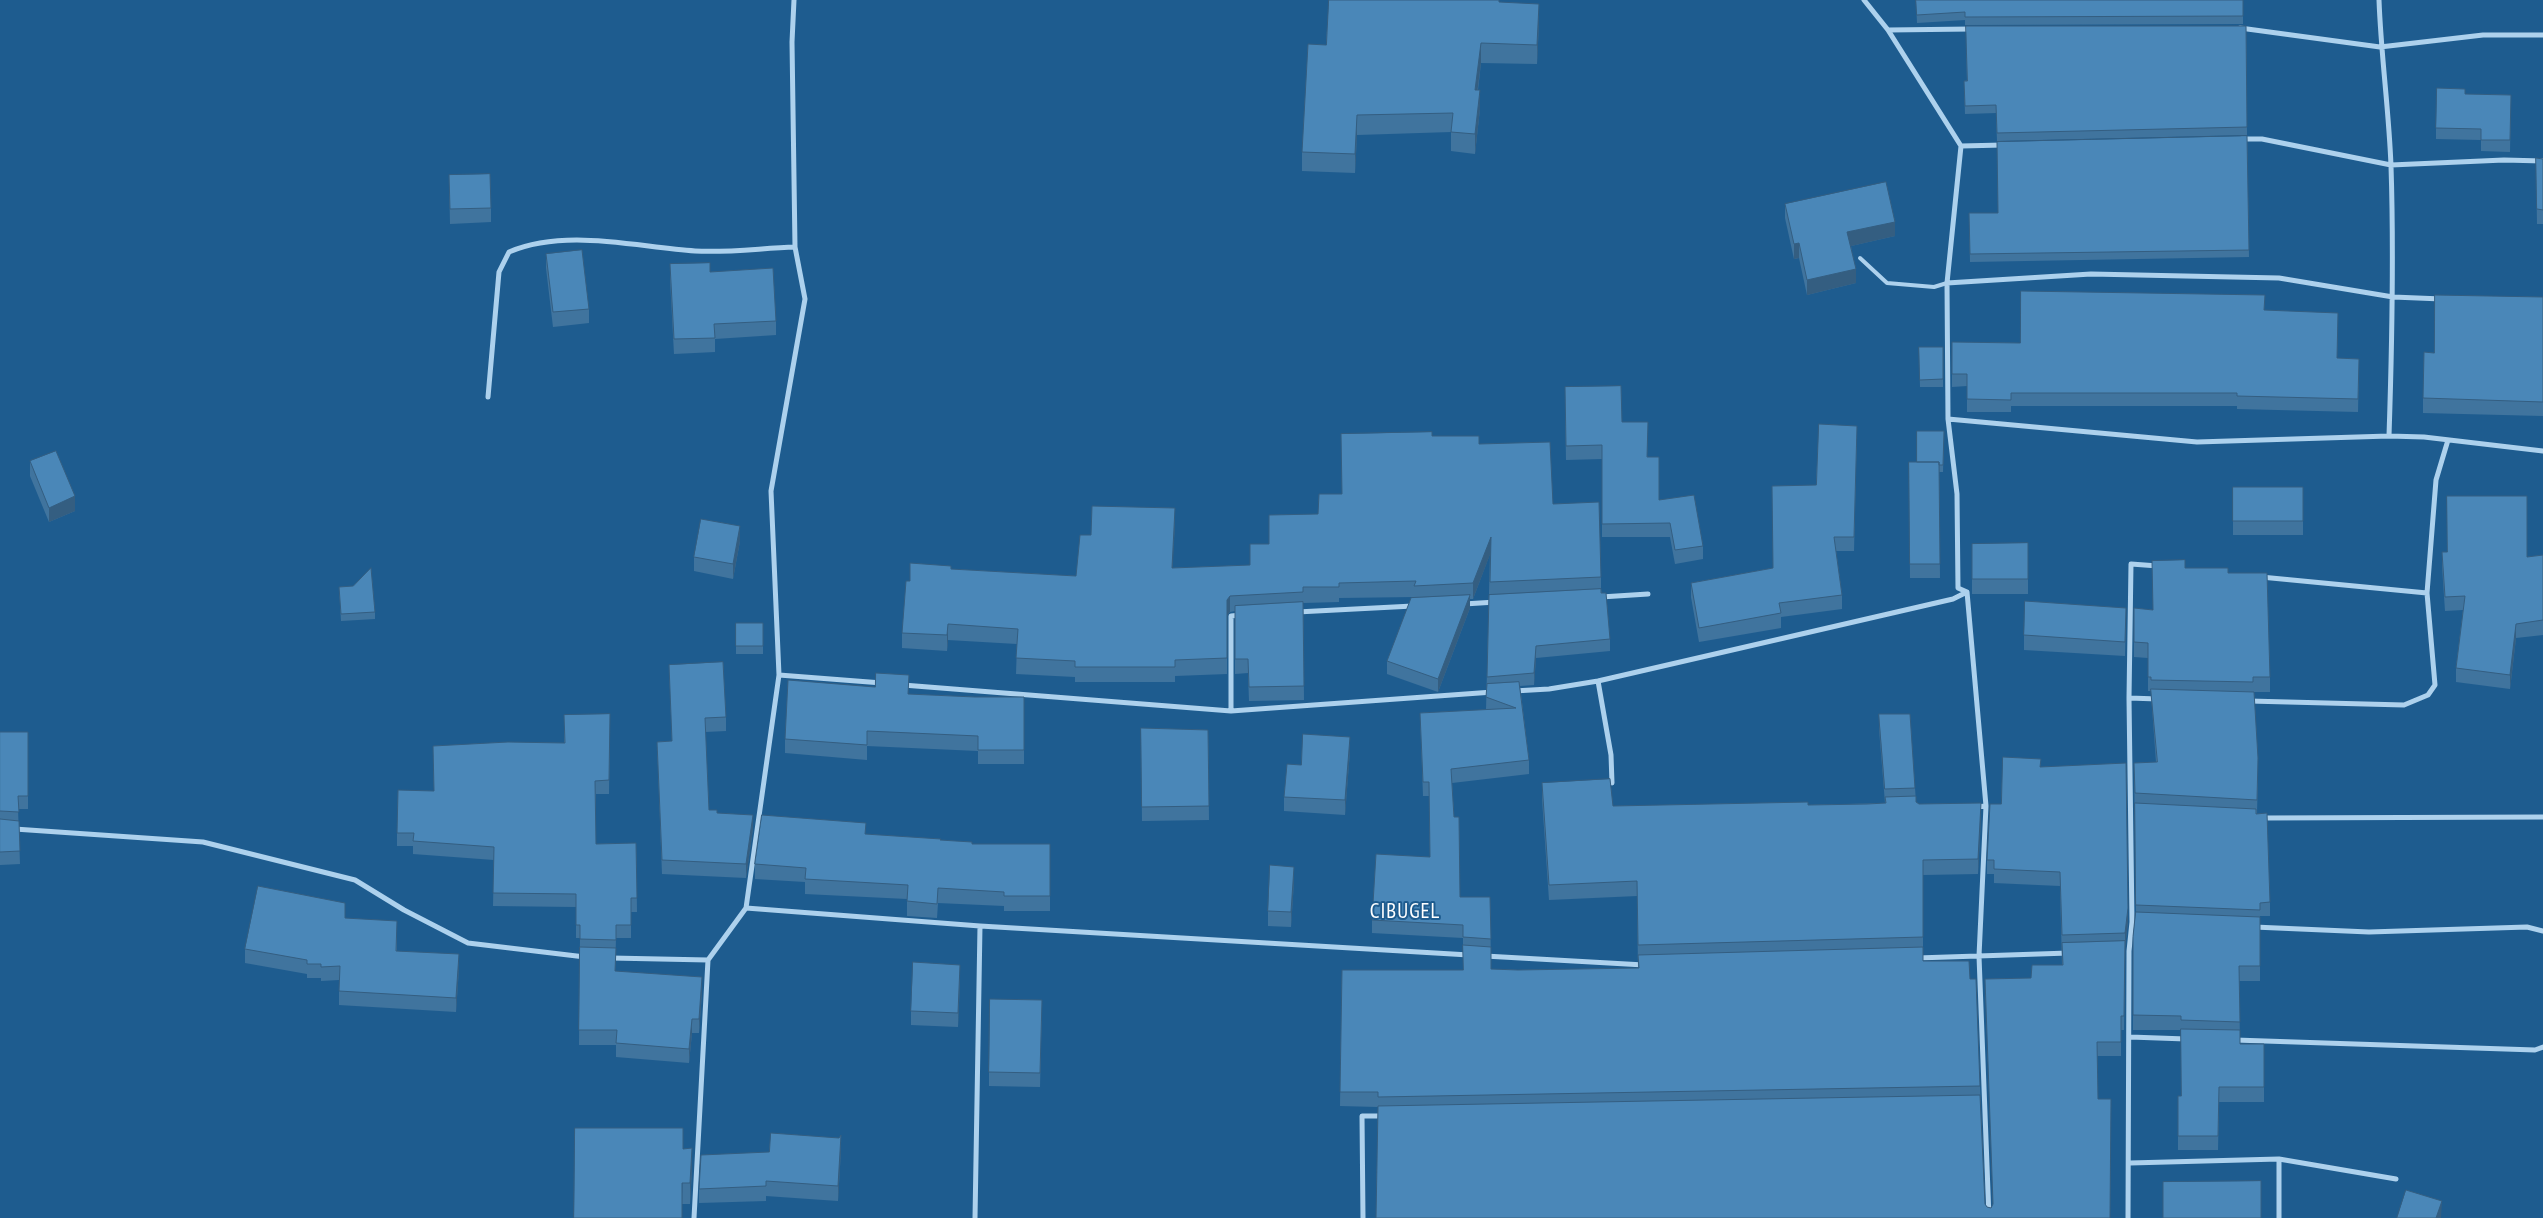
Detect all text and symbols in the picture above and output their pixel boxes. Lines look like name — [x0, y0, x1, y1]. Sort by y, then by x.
district label: CIBUGEL — [1369, 899, 1441, 925]

